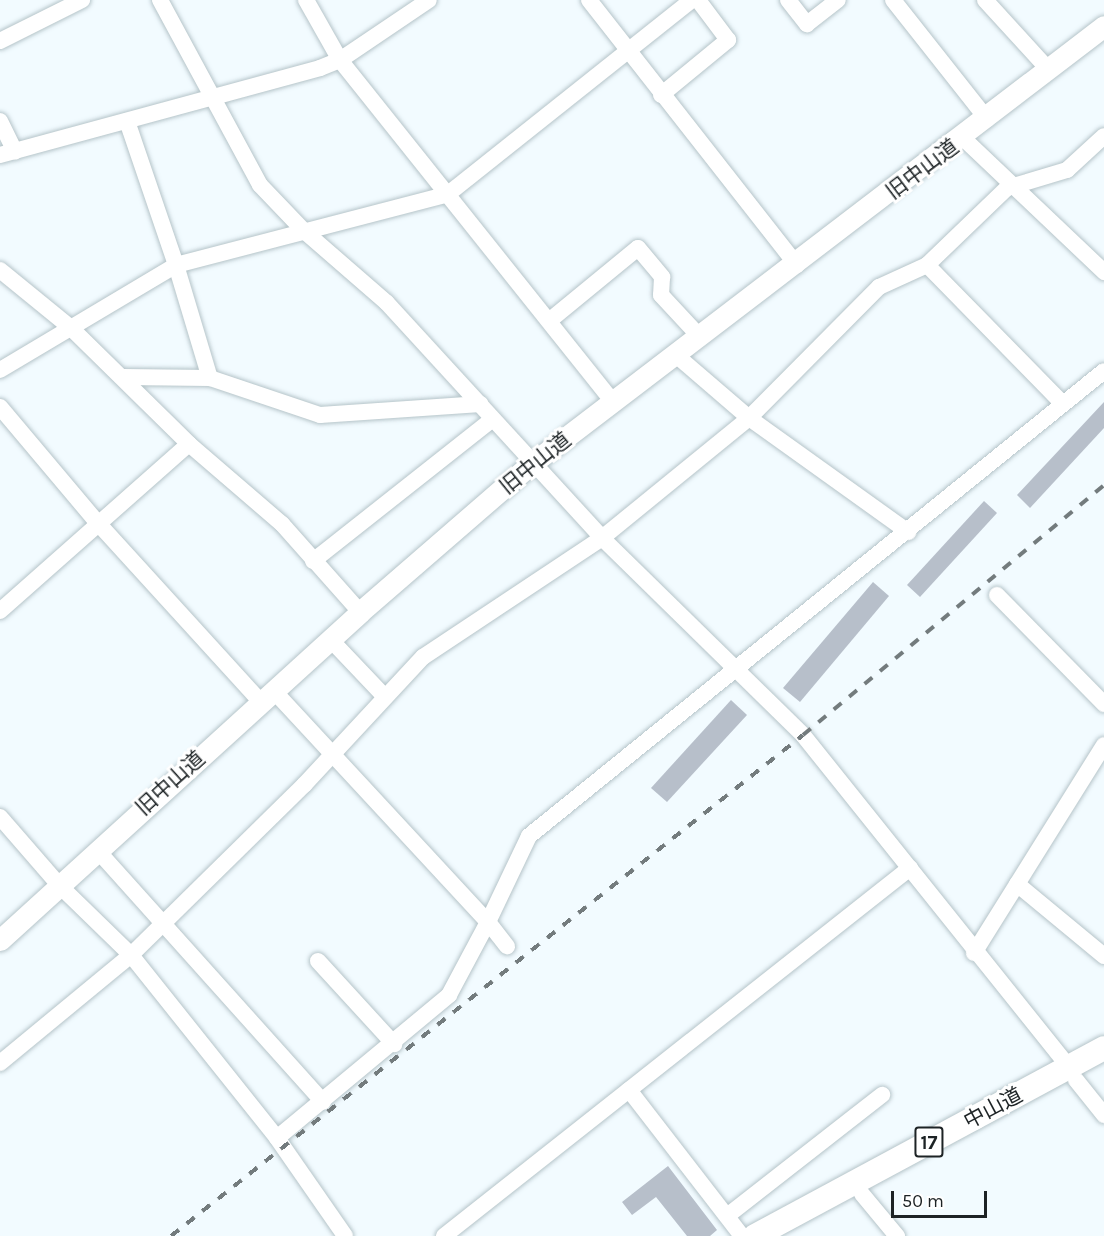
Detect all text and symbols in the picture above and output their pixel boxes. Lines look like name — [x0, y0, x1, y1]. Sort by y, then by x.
street label: 旧中山道 — [881, 134, 963, 204]
street label: 旧中山道 — [494, 427, 576, 499]
street label: 旧中山道 — [130, 746, 210, 820]
street label: 中山道 — [959, 1082, 1027, 1134]
road number: 17 — [914, 1125, 944, 1159]
scale bar — [894, 1179, 990, 1217]
text: 50 m — [902, 1190, 944, 1212]

